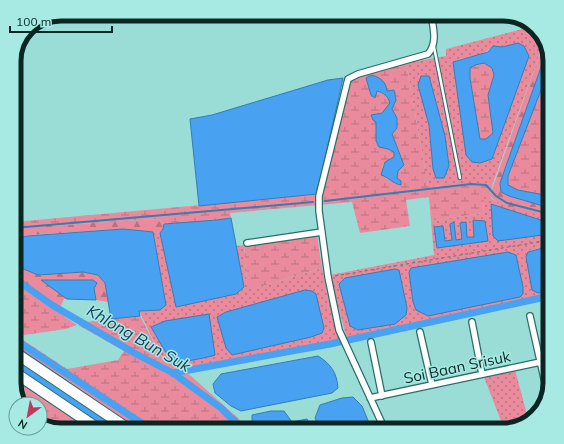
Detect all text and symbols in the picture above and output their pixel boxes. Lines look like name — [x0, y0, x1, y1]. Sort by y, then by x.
scale bar — [10, 8, 112, 34]
text: 100 m — [16, 14, 51, 29]
water label: Khlong Bun Suk — [83, 300, 195, 376]
street label: Soi Baan Srisuk — [402, 346, 512, 388]
north arrow — [8, 396, 48, 436]
text: N — [15, 416, 30, 433]

